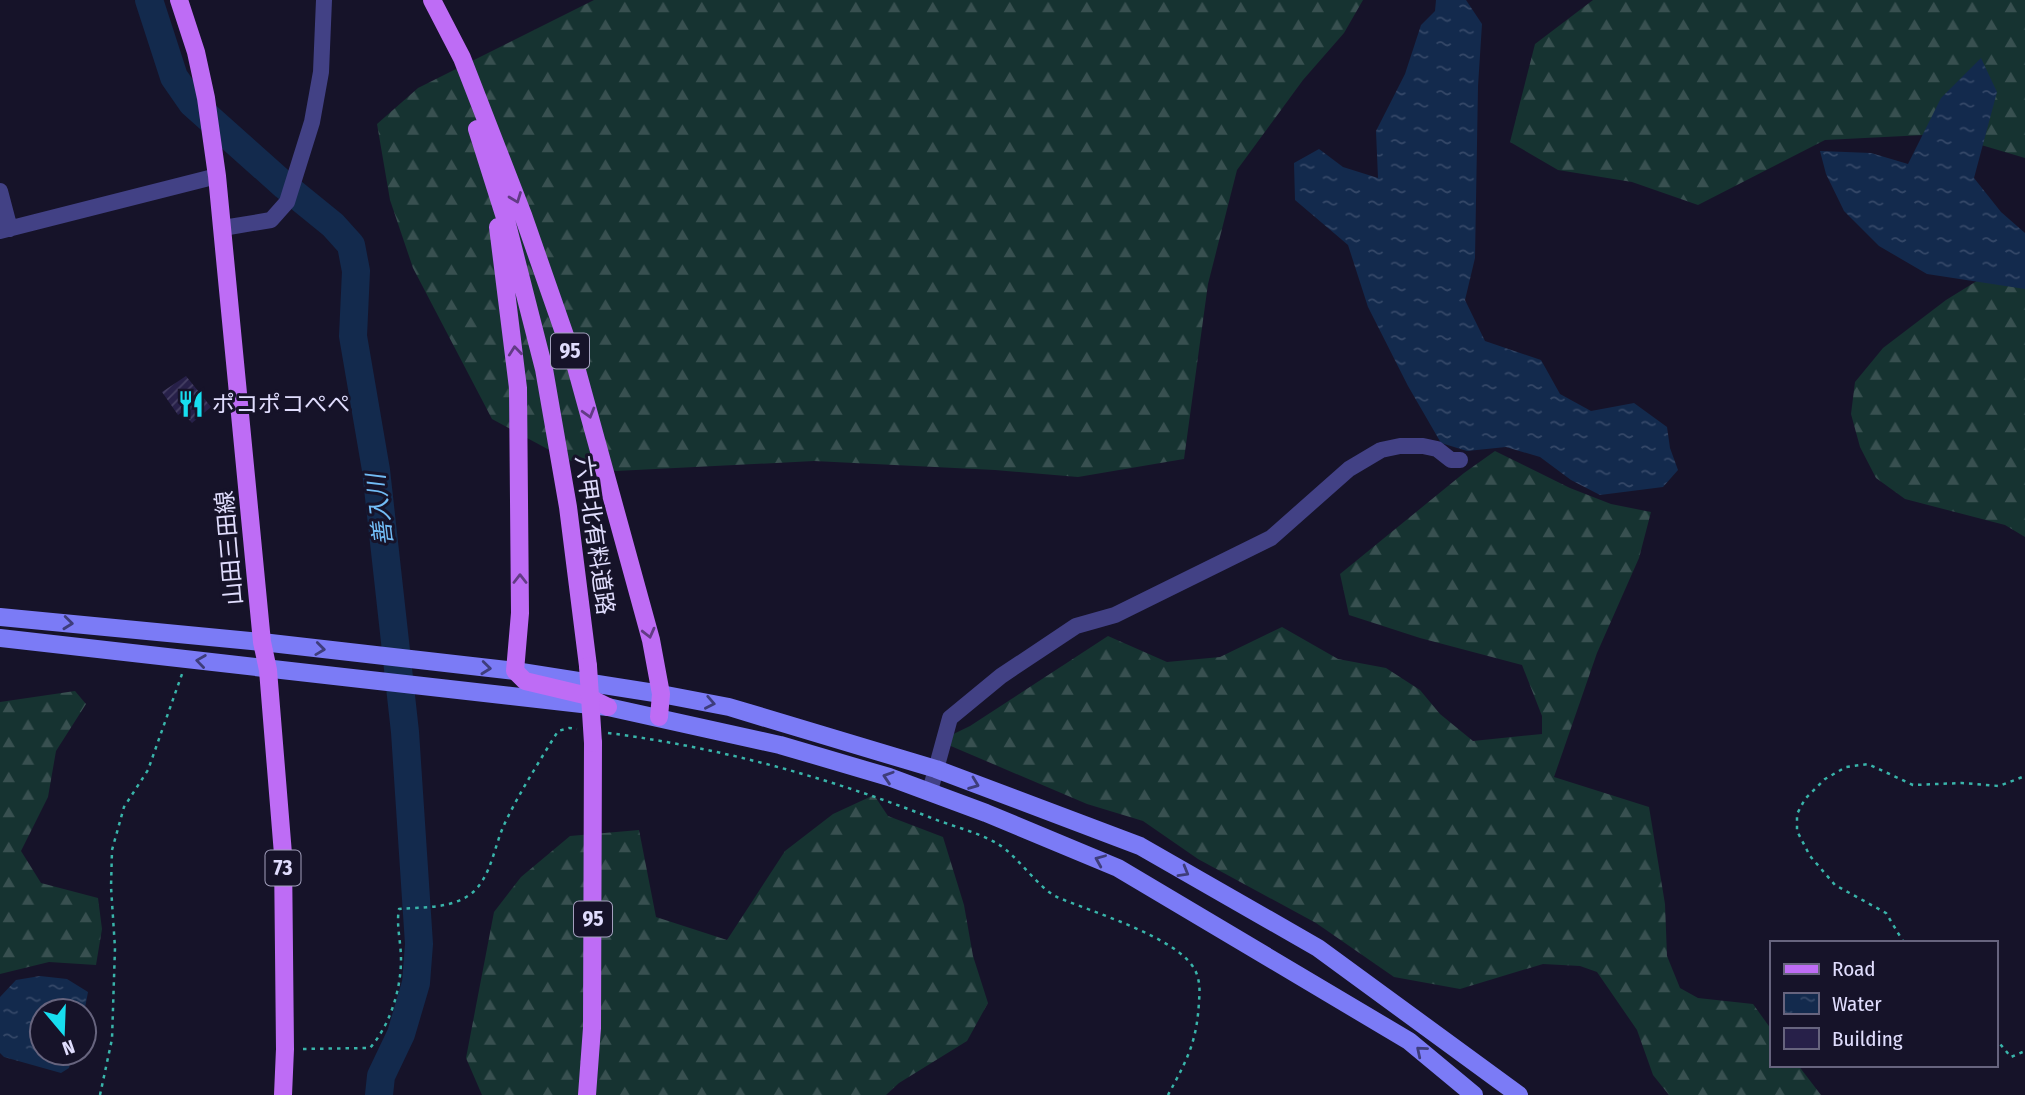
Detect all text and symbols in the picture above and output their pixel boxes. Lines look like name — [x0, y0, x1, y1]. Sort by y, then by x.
one-way arrow — [508, 191, 522, 203]
road number: 95 — [551, 334, 589, 368]
one-way arrow — [507, 345, 522, 357]
restaurant icon: ポコポコぺぺ — [176, 389, 206, 419]
place label: ポコポコぺぺ — [212, 390, 350, 418]
one-way arrow — [581, 407, 595, 419]
street label: 六甲北有料道路 — [570, 453, 620, 617]
water label: 善入川 — [361, 470, 398, 547]
street label: 山田三田線 — [210, 489, 248, 607]
one-way arrow — [513, 573, 528, 584]
one-way arrow — [63, 615, 74, 630]
one-way arrow — [641, 627, 655, 639]
one-way arrow — [314, 641, 325, 656]
one-way arrow — [195, 654, 206, 669]
one-way arrow — [480, 660, 492, 675]
one-way arrow — [704, 695, 716, 710]
one-way arrow — [882, 770, 894, 785]
one-way arrow — [968, 776, 980, 790]
road number: 73 — [266, 850, 300, 886]
one-way arrow — [1094, 854, 1107, 868]
one-way arrow — [1176, 863, 1189, 876]
road number: 95 — [574, 902, 612, 936]
legend — [1770, 941, 1997, 1067]
text: Road — [1832, 956, 1876, 982]
text: Water — [1832, 991, 1882, 1017]
north arrow — [28, 997, 98, 1067]
text: Building — [1832, 1026, 1903, 1052]
text: N — [59, 1035, 78, 1060]
one-way arrow — [1417, 1047, 1430, 1059]

